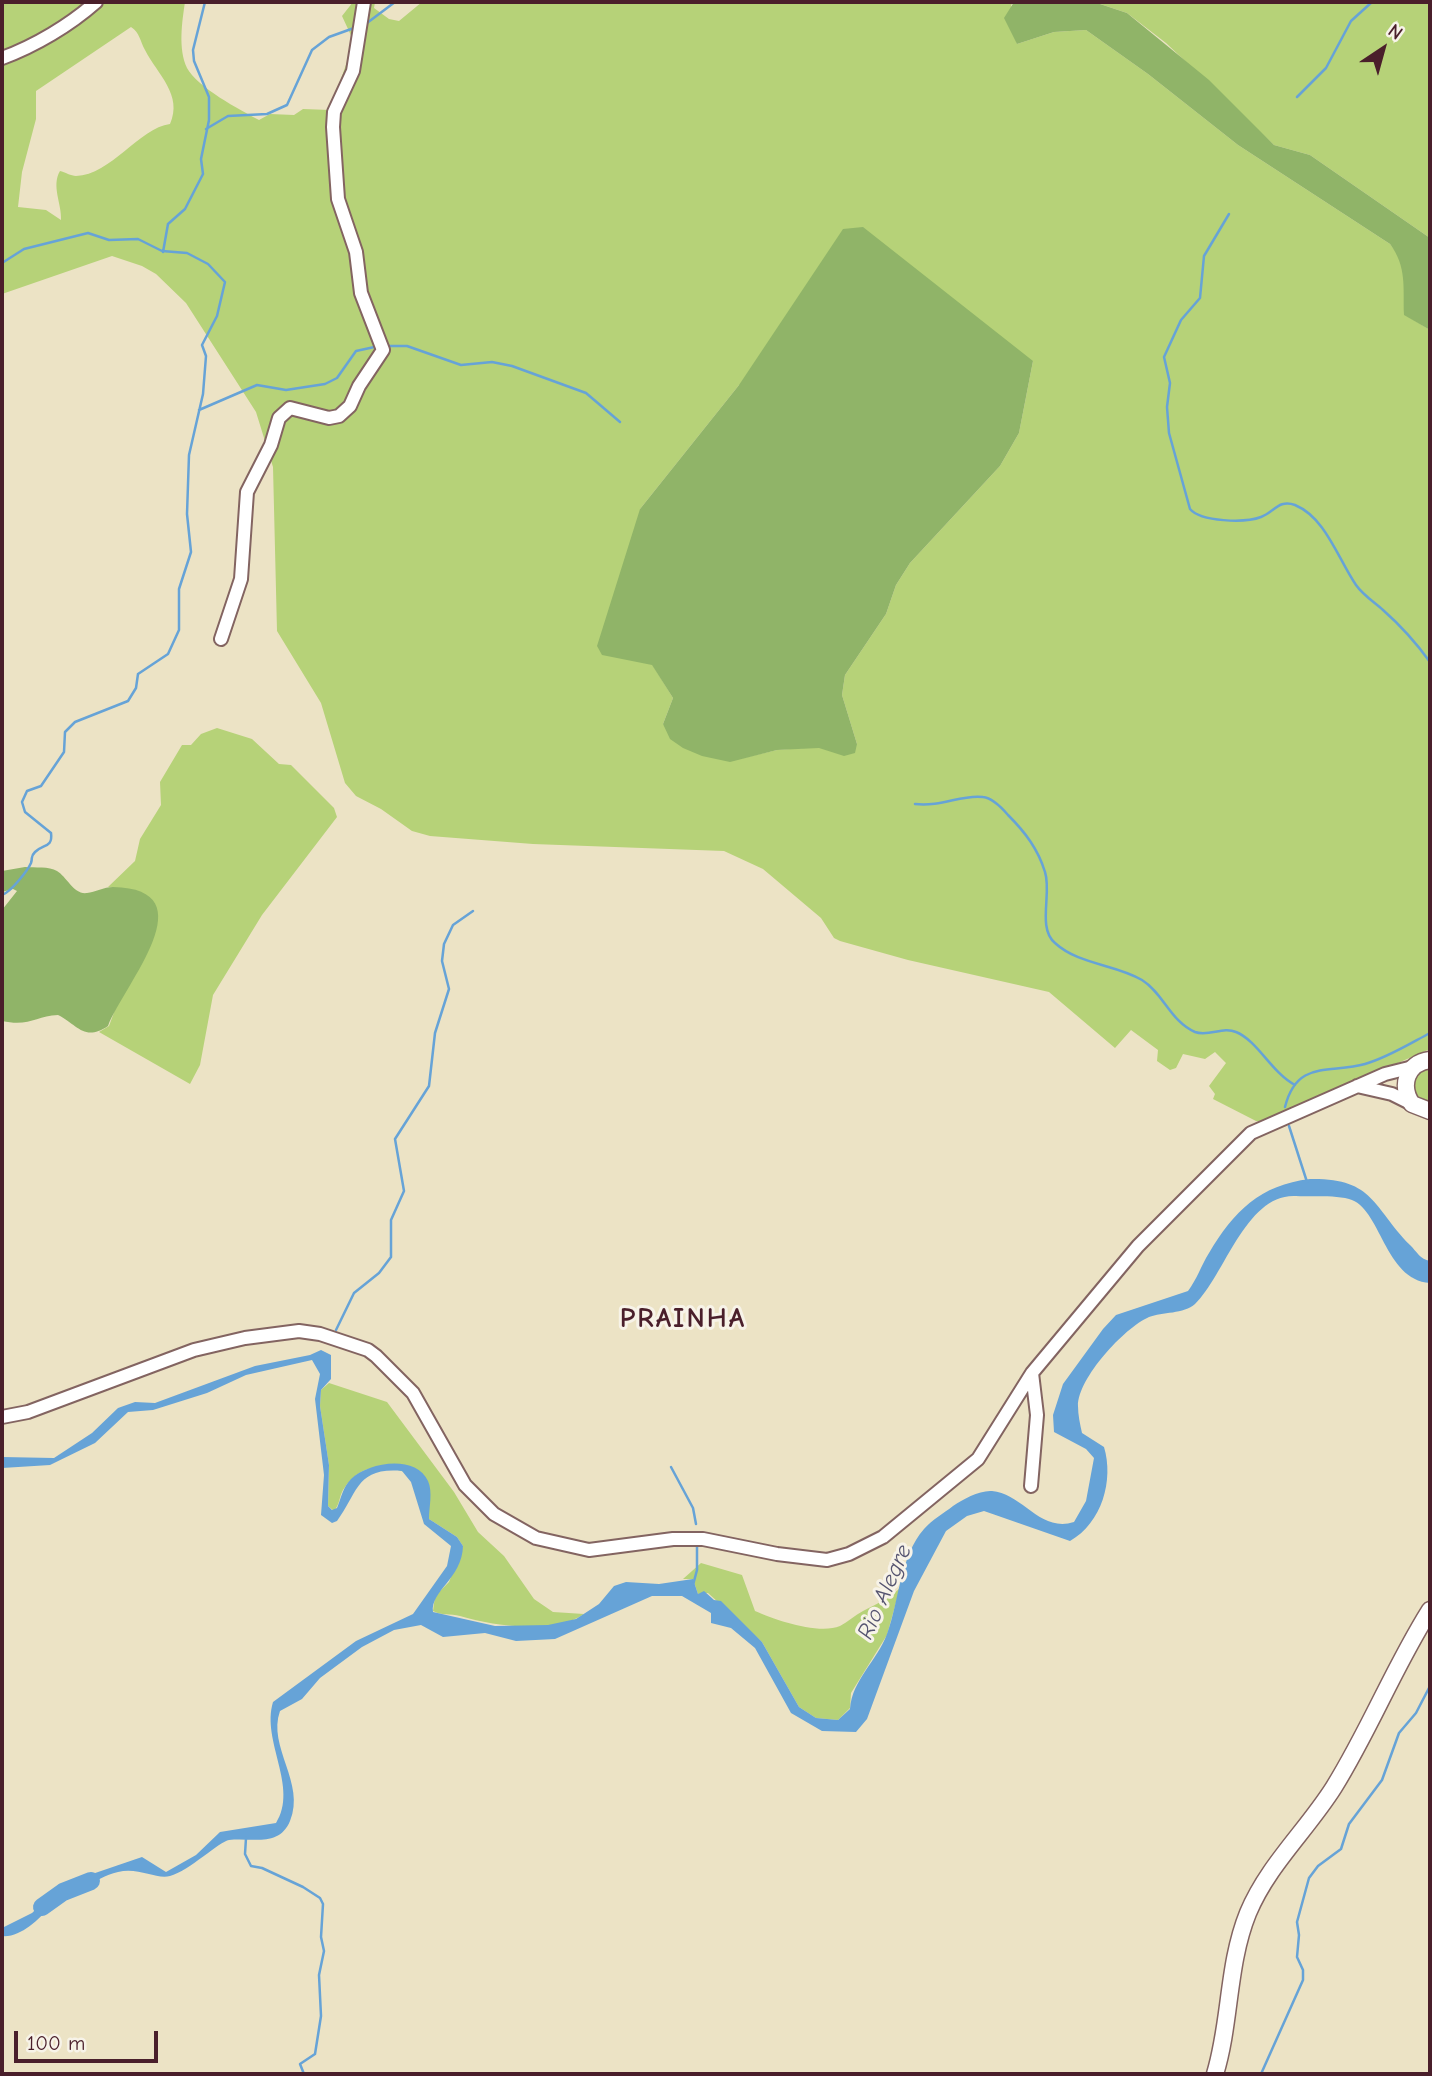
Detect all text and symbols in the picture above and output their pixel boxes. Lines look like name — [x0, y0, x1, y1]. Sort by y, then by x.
north arrow — [1348, 14, 1418, 84]
text: N — [1384, 19, 1407, 45]
district label: PRAINHA — [621, 1302, 745, 1336]
water label: Rio Alegre — [852, 1540, 918, 1644]
scale bar — [18, 2016, 161, 2060]
text: 100 m — [27, 2031, 85, 2055]

